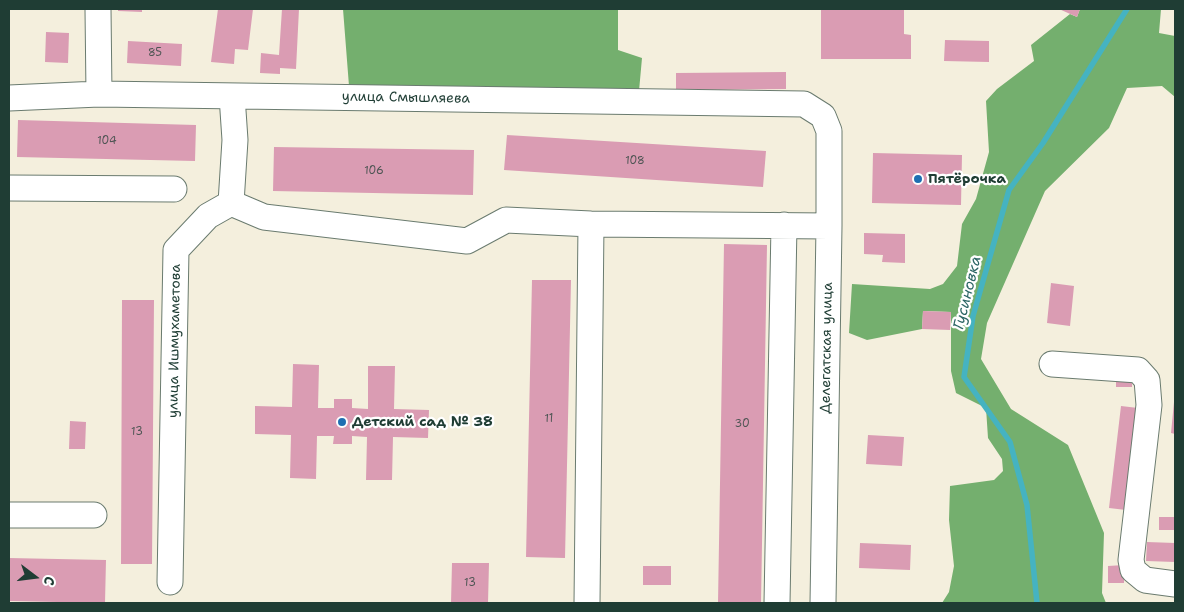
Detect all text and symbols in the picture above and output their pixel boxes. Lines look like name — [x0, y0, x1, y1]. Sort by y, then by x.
house number: 85 — [148, 46, 162, 60]
street label: улица Смышляева — [342, 88, 470, 108]
house number: 104 — [97, 134, 117, 148]
house number: 108 — [625, 154, 645, 168]
house number: 106 — [364, 164, 384, 178]
place label: Пятёрочка — [928, 171, 1006, 187]
marker: Пятёрочка — [912, 173, 924, 185]
water label: Гусиновка — [950, 254, 986, 332]
street label: улица Ишмухаметова — [165, 264, 185, 418]
street label: Делегатская улица — [817, 282, 837, 414]
house number: 11 — [545, 412, 553, 426]
place label: Детский сад № 38 — [352, 414, 493, 430]
marker: Детский сад № 38 — [336, 416, 348, 428]
house number: 30 — [734, 417, 750, 431]
house number: 13 — [131, 425, 143, 439]
north arrow — [10, 552, 60, 602]
text: С — [40, 574, 59, 587]
house number: 13 — [464, 576, 476, 590]

